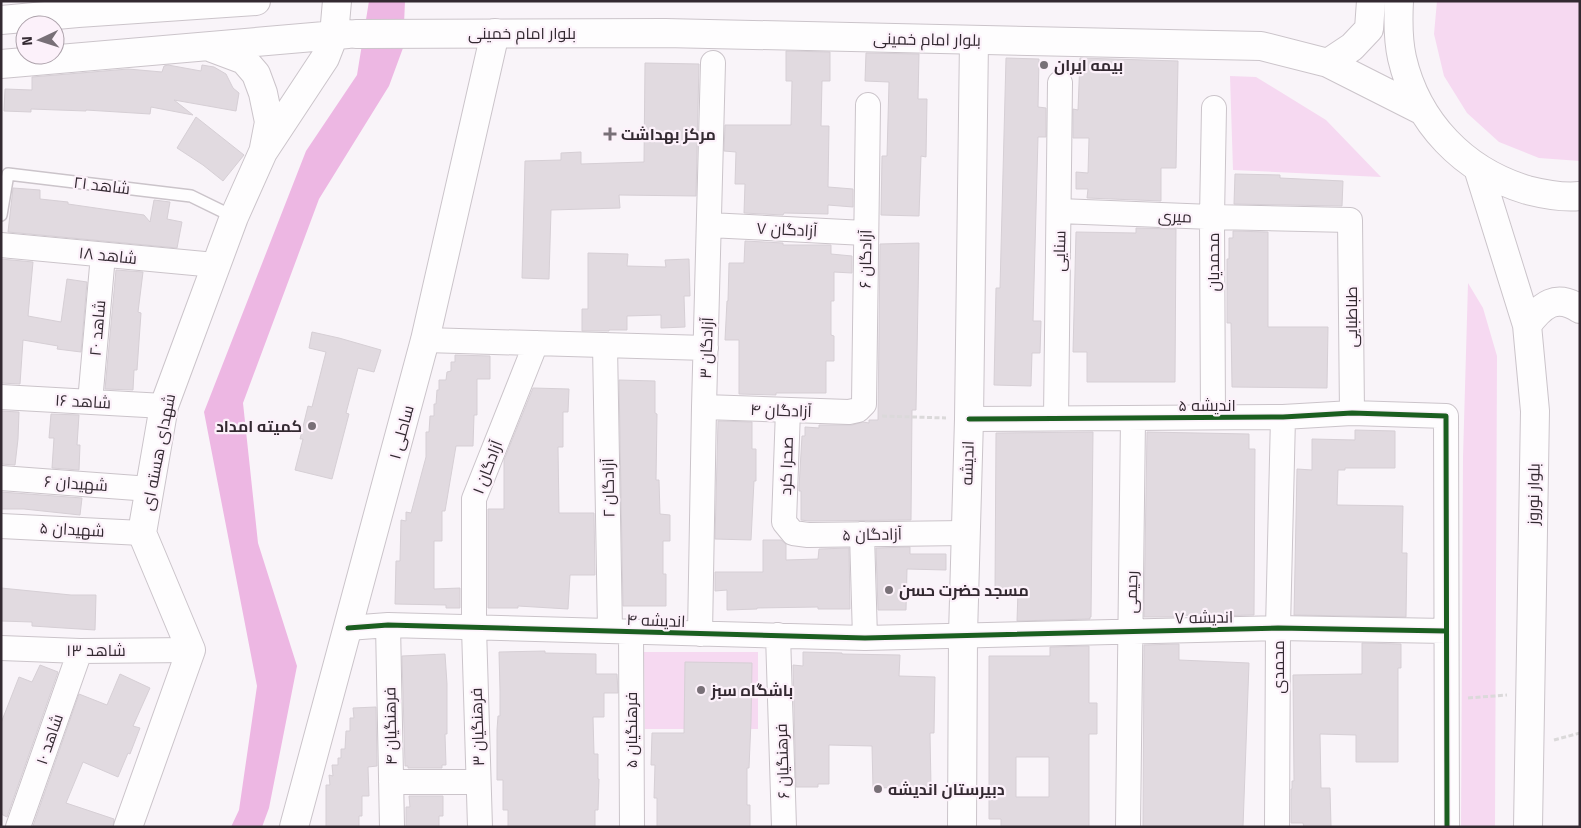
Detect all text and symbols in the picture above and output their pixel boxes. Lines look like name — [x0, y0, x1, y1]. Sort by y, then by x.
north arrow — [15, 15, 65, 65]
street label: بلوار امام خمینی — [468, 24, 576, 45]
street label: بلوار امام خمینی — [873, 29, 981, 52]
text: N — [19, 36, 36, 46]
place label: بیمه ایران — [1054, 56, 1123, 75]
marker: بیمه ایران — [1038, 59, 1050, 71]
place label: مرکز بهداشت — [621, 125, 716, 144]
marker: مرکز بهداشت — [603, 127, 617, 141]
street label: شاهد ۲۱ — [73, 173, 131, 198]
street label: میری — [1158, 206, 1192, 228]
street label: آزادگان ۷ — [756, 218, 819, 242]
street label: آزادگان ۶ — [855, 229, 877, 289]
street label: سنایی — [1050, 230, 1070, 272]
street label: محمدیان — [1204, 233, 1224, 291]
street label: شاهد ۱۸ — [78, 243, 138, 268]
street label: طباطبایی — [1342, 286, 1362, 348]
street label: شاهد ۲۰ — [86, 299, 109, 357]
street label: آزادگان ۳ — [696, 316, 718, 379]
street label: شاهد ۱۶ — [54, 391, 111, 412]
street label: شهدای هسته ای — [138, 392, 180, 512]
street label: اندیشه ۵ — [1178, 396, 1236, 415]
street label: آزادگان ۴ — [750, 400, 813, 422]
street label: ساحلی ۱ — [385, 403, 419, 461]
place label: کمیته امداد — [216, 417, 302, 436]
marker: کمیته امداد — [306, 420, 318, 432]
street label: صحرا کرد — [776, 436, 797, 496]
street label: آزادگان ۱ — [469, 437, 508, 497]
street label: اندیشه — [957, 440, 978, 486]
street label: آزادگان ۲ — [598, 457, 620, 518]
street label: بلوار نوروز — [1523, 463, 1544, 526]
street label: شهیدان ۶ — [43, 472, 109, 496]
street label: شهیدان ۵ — [39, 518, 105, 542]
street label: آزادگان ۵ — [842, 524, 903, 546]
street label: رحیمی — [1122, 570, 1142, 614]
place label: مسجد حضرت حسن — [899, 581, 1029, 600]
marker: مسجد حضرت حسن — [883, 584, 895, 596]
street label: اندیشه ۷ — [1175, 607, 1233, 628]
street label: اندیشه ۴ — [626, 610, 686, 631]
street label: محمدی — [1269, 640, 1289, 694]
street label: شاهد ۱۳ — [66, 641, 126, 660]
place label: باشگاه سبز — [710, 681, 793, 700]
marker: باشگاه سبز — [695, 684, 707, 696]
street label: فرهنگیان ۴ — [380, 687, 402, 765]
street label: فرهنگیان ۳ — [467, 687, 489, 767]
street label: فرهنگیان ۵ — [622, 692, 642, 768]
street label: شاهد ۱۰ — [32, 711, 67, 767]
street label: فرهنگیان ۶ — [772, 723, 794, 799]
place label: دبیرستان اندیشه — [888, 780, 1005, 799]
marker: دبیرستان اندیشه — [872, 783, 884, 795]

